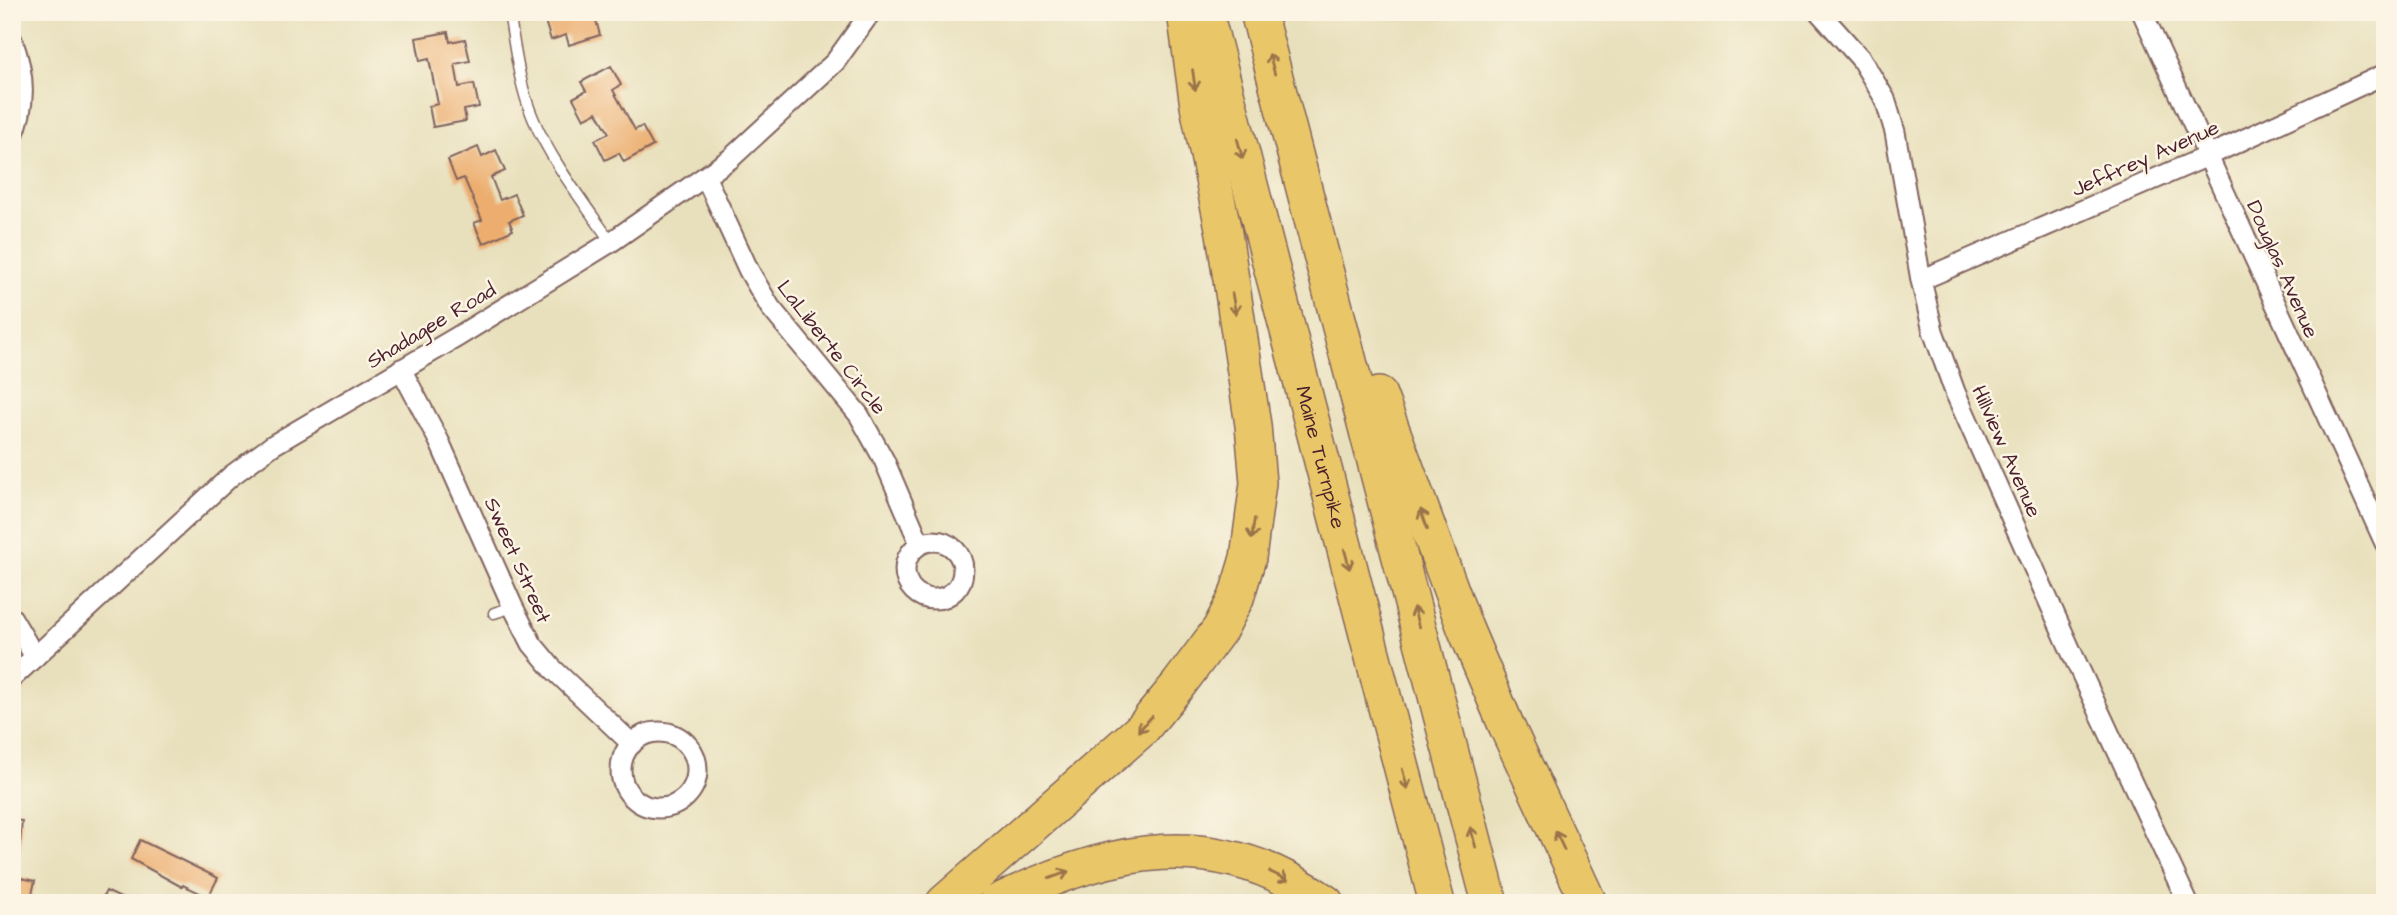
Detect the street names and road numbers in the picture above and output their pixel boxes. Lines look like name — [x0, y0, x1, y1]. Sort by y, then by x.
street label: Jeffrey Avenue — [2067, 113, 2224, 206]
street label: Douglas Avenue — [2237, 196, 2326, 344]
street label: LaLiberte Circle — [770, 274, 893, 421]
street label: Shadagee Road — [361, 275, 503, 377]
street label: Hillview Avenue — [1965, 381, 2049, 522]
street label: Maine Turnpike — [1288, 383, 1353, 532]
street label: Sweet Street — [477, 493, 558, 628]

